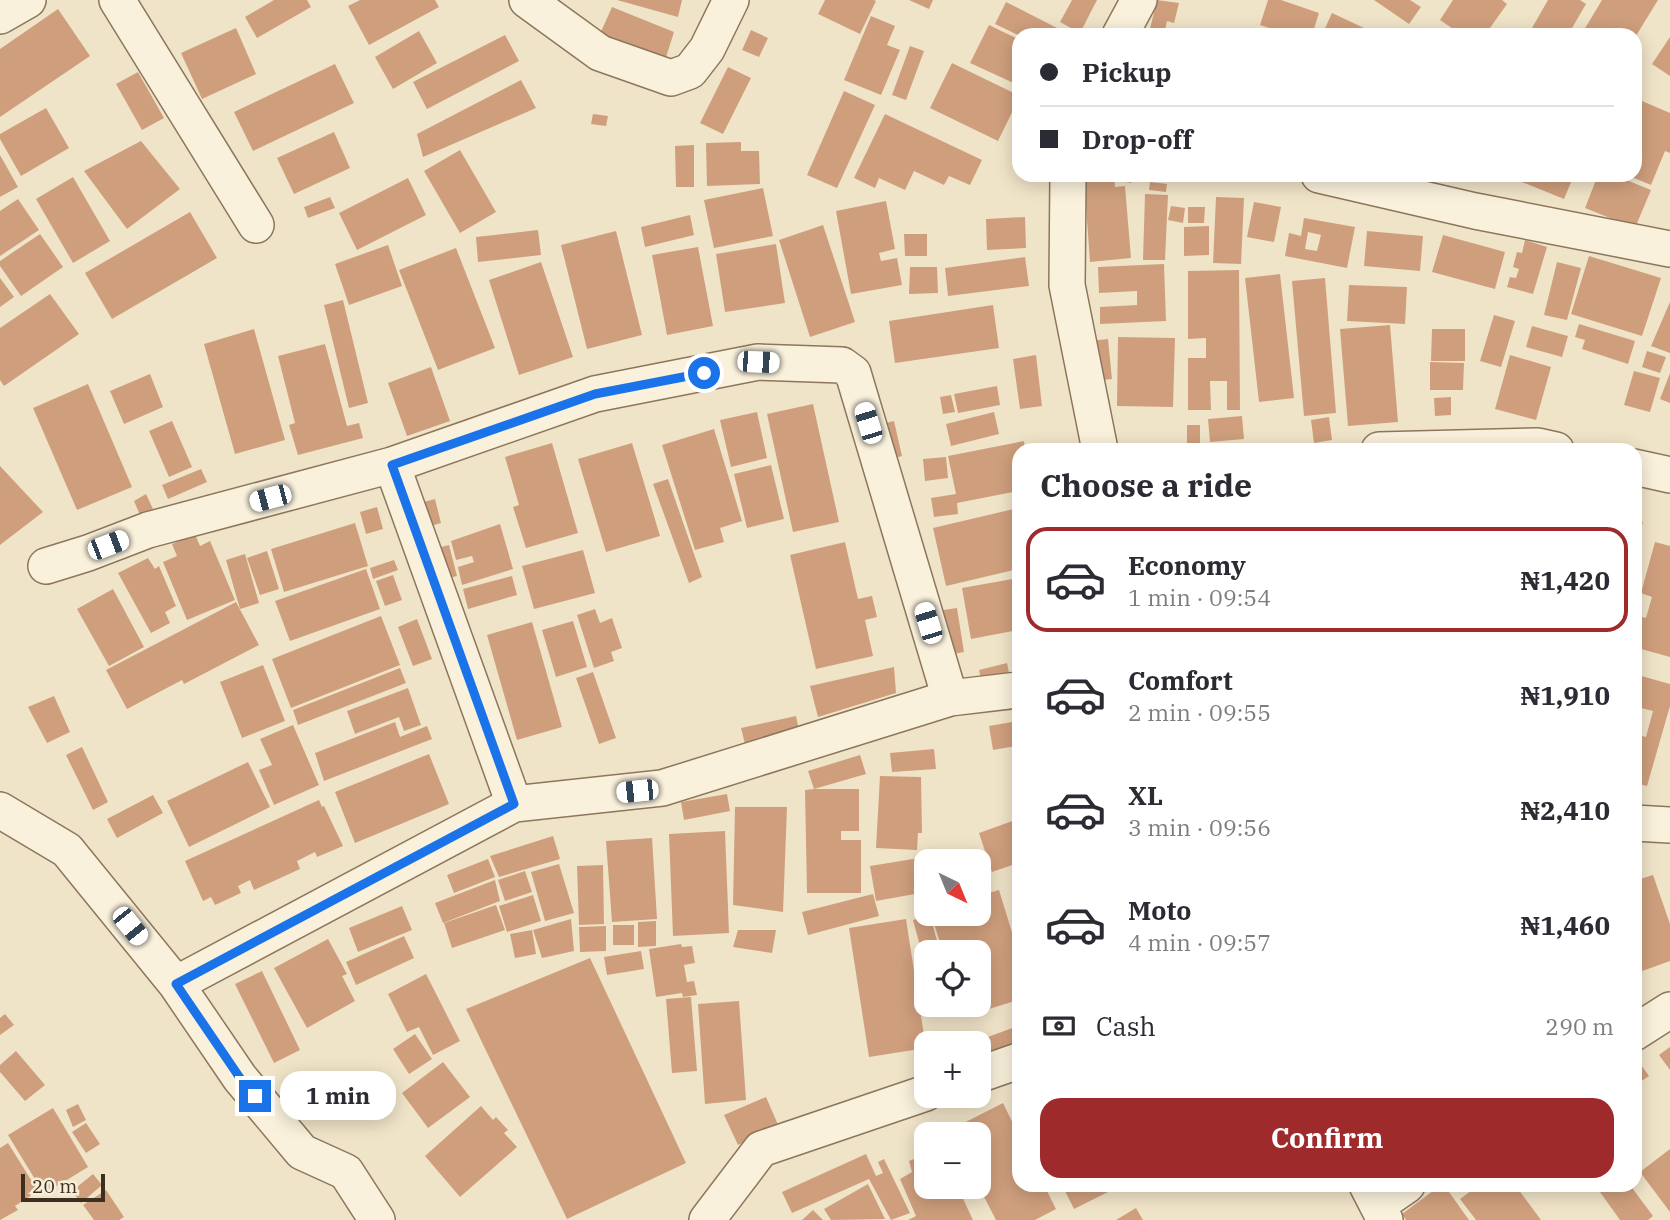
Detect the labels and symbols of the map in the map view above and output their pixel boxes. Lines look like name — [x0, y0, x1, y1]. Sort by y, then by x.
car — [737, 351, 780, 373]
route start — [688, 357, 720, 389]
car — [852, 400, 885, 446]
car — [247, 482, 294, 514]
car — [85, 528, 132, 562]
car — [912, 600, 945, 646]
car — [616, 778, 659, 804]
north arrow — [914, 849, 990, 926]
car — [109, 903, 152, 949]
callout: 1 min — [280, 1072, 395, 1120]
route end — [239, 1080, 271, 1112]
scale bar — [21, 1171, 105, 1203]

